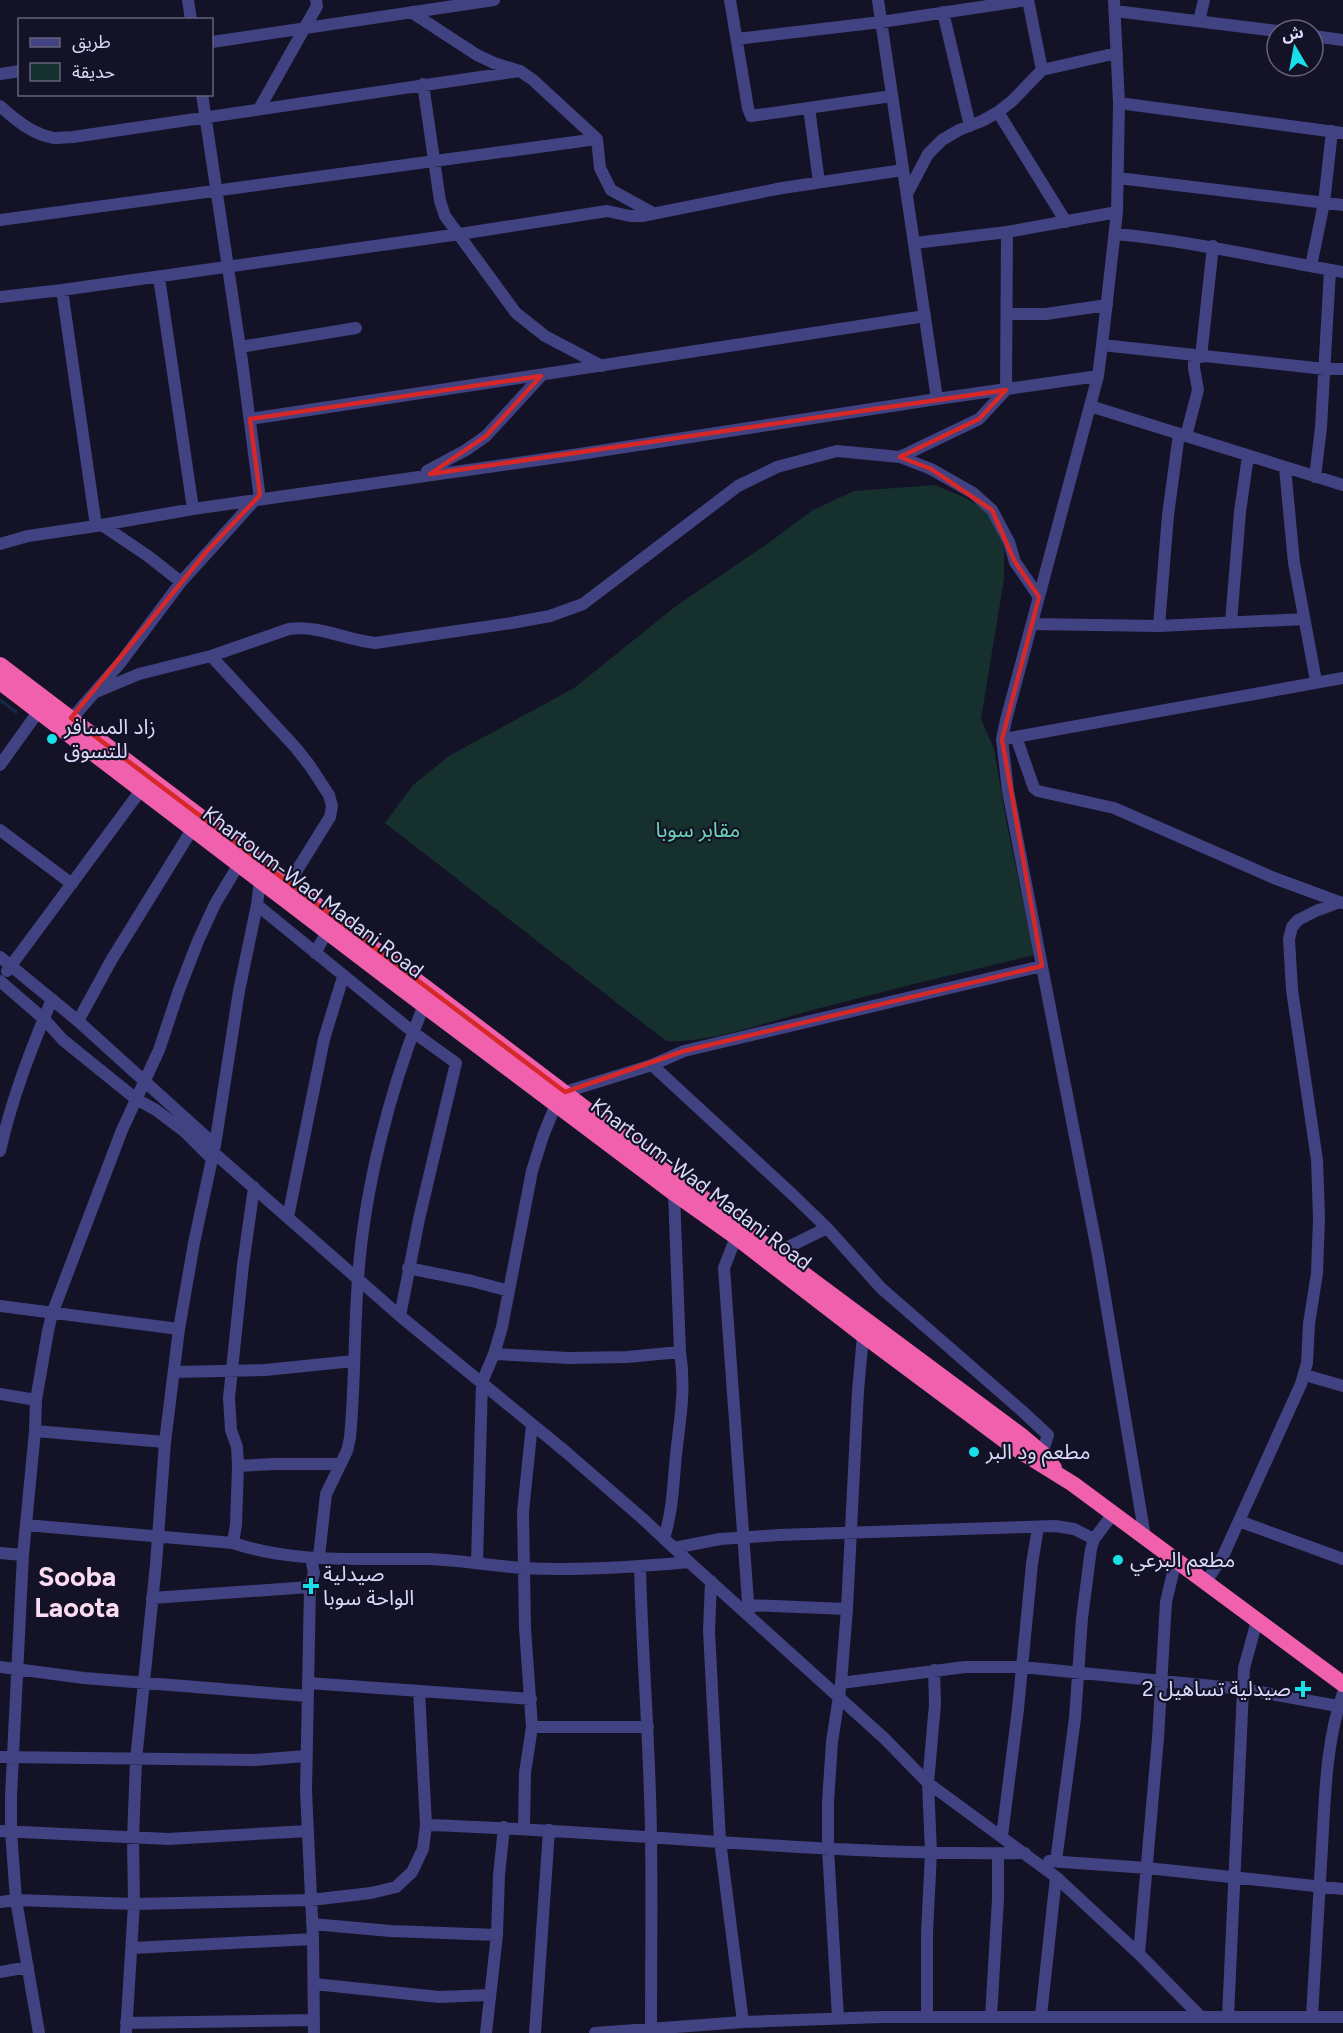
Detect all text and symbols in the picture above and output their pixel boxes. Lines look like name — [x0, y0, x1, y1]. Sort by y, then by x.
legend — [18, 18, 213, 96]
north arrow — [1265, 18, 1325, 78]
text: ش — [1280, 22, 1305, 45]
text: طريق — [72, 31, 111, 53]
text: حديقة — [72, 61, 115, 83]
place label: زاد المسافر للتسوق — [63, 714, 156, 763]
marker: زاد المسافر للتسوق — [45, 732, 59, 746]
street label: Khartoum-Wad Madani Road — [198, 800, 429, 983]
park label: مقابر سوبا — [656, 817, 740, 842]
street label: Khartoum-Wad Madani Road — [586, 1092, 817, 1275]
place label: مطعم ود البر — [985, 1439, 1090, 1467]
marker: مطعم ود البر — [967, 1445, 981, 1459]
place label: مطعم البرعي — [1130, 1547, 1235, 1576]
marker: مطعم البرعي — [1111, 1553, 1125, 1567]
district label: Sooba Laoota — [34, 1560, 120, 1624]
place label: صيدلية الواحة سوبا — [323, 1561, 414, 1610]
marker: صيدلية الواحة سوبا — [304, 1579, 318, 1593]
place label: صيدلية تساهيل 2 — [1142, 1676, 1291, 1701]
marker: صيدلية تساهيل 2 — [1296, 1682, 1310, 1696]

